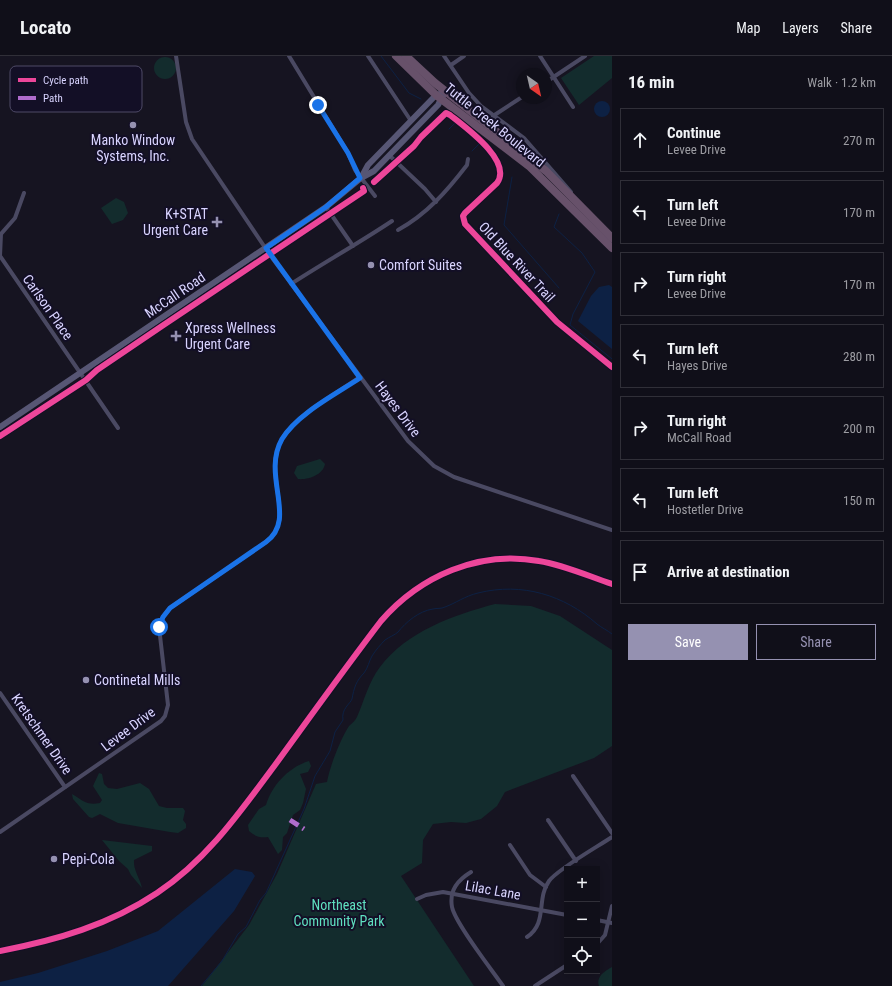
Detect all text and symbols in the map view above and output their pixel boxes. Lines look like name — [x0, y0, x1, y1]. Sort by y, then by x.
text: Locato — [20, 16, 71, 39]
text: Map — [736, 20, 760, 36]
text: Layers — [782, 20, 819, 36]
text: Share — [841, 20, 872, 36]
legend — [10, 66, 142, 112]
north arrow — [516, 68, 552, 104]
text: 16 min — [628, 72, 674, 92]
text: Cycle path — [43, 74, 88, 87]
text: Walk · 1.2 km — [807, 75, 876, 90]
street label: Tuttle Creek Boulevard — [442, 80, 548, 170]
text: Path — [43, 92, 63, 105]
route end — [309, 96, 327, 114]
marker: Manko Window Systems, Inc. — [128, 120, 138, 130]
text: Continue — [667, 124, 721, 142]
icon: ahead — [629, 129, 651, 151]
place label: Manko Window Systems, Inc. — [91, 132, 175, 164]
text: 270 m — [843, 133, 875, 148]
text: Levee Drive — [667, 142, 726, 157]
text: Turn left — [667, 196, 718, 214]
icon: left — [629, 201, 651, 223]
text: 170 m — [843, 205, 875, 220]
place label: K+STAT Urgent Care — [143, 206, 208, 238]
text: Levee Drive — [667, 214, 726, 229]
marker: K+STAT Urgent Care — [211, 216, 223, 228]
street label: Old Blue River Trail — [476, 219, 558, 305]
place label: Comfort Suites — [379, 257, 462, 273]
marker: Comfort Suites — [366, 260, 376, 270]
text: Turn right — [667, 268, 726, 286]
street label: McCall Road — [142, 269, 208, 321]
street label: Carlson Place — [20, 271, 77, 343]
icon: right — [629, 273, 651, 295]
text: 170 m — [843, 277, 875, 292]
text: Levee Drive — [667, 286, 726, 301]
place label: Xpress Wellness Urgent Care — [185, 320, 276, 352]
marker: Xpress Wellness Urgent Care — [170, 330, 182, 342]
text: Turn left — [667, 340, 718, 358]
icon: left — [629, 345, 651, 367]
text: 280 m — [843, 349, 875, 364]
text: Hayes Drive — [667, 358, 727, 373]
street label: Hayes Drive — [372, 378, 424, 440]
text: Turn right — [667, 412, 726, 430]
icon: right — [629, 417, 651, 439]
text: 200 m — [843, 421, 875, 436]
text: McCall Road — [667, 430, 731, 445]
text: Turn left — [667, 484, 718, 502]
icon: left — [629, 489, 651, 511]
text: 150 m — [843, 493, 875, 508]
text: Hostetler Drive — [667, 502, 743, 517]
icon: arrive — [629, 561, 651, 583]
text: Arrive at destination — [667, 563, 790, 581]
route start — [150, 618, 168, 636]
button: Save — [628, 624, 748, 660]
button: Share — [756, 624, 876, 660]
place label: Continetal Mills — [94, 672, 180, 688]
marker: Continetal Mills — [81, 675, 91, 685]
street label: Kretschmer Drive — [8, 691, 76, 778]
street label: Levee Drive — [98, 703, 158, 754]
place label: Pepi-Cola — [62, 851, 115, 867]
marker: Pepi-Cola — [49, 854, 59, 864]
map controls — [564, 866, 600, 974]
button: + — [564, 866, 600, 902]
street label: Lilac Lane — [464, 877, 522, 903]
park label: Northeast Community Park — [294, 897, 385, 929]
button: − — [564, 902, 600, 938]
button: locate — [564, 938, 600, 974]

